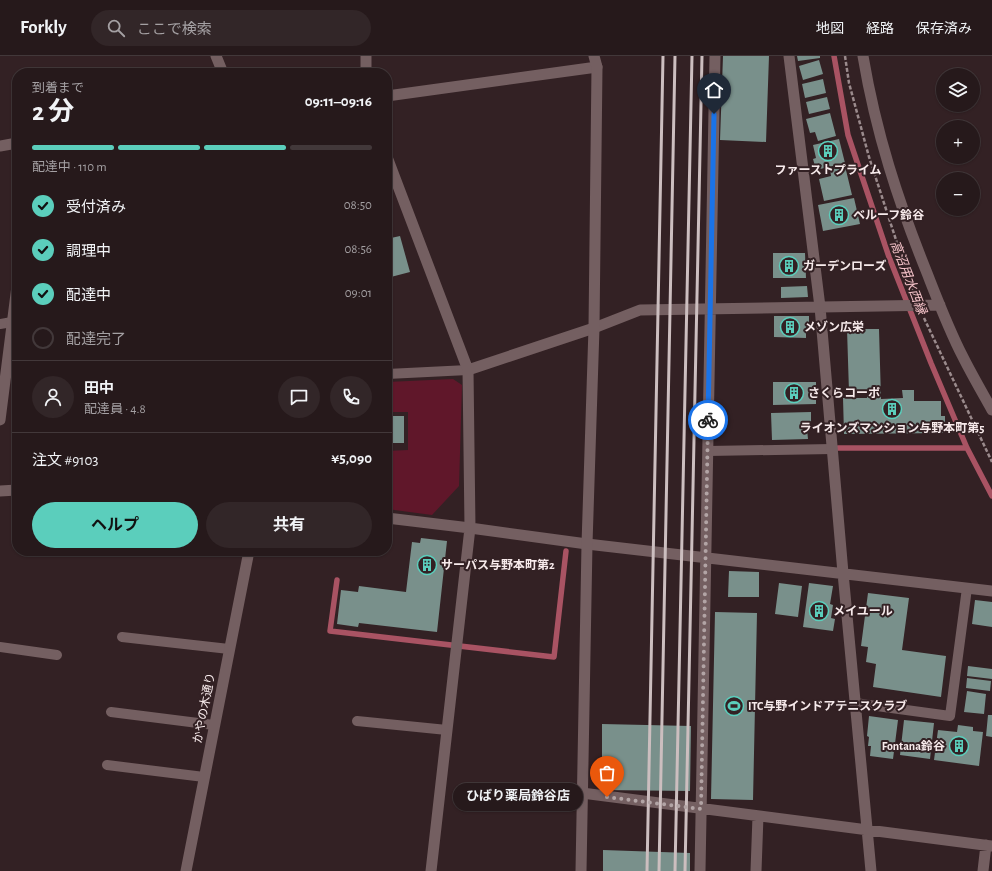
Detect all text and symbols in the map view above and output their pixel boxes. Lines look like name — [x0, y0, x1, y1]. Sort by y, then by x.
search box — [91, 10, 371, 46]
icon: search — [105, 17, 127, 39]
text: Forkly — [20, 18, 67, 37]
text: ここで検索 — [137, 22, 212, 37]
text: 地図 — [816, 22, 844, 36]
text: 経路 — [866, 22, 894, 36]
text: 保存済み — [916, 22, 972, 36]
map controls — [936, 68, 980, 216]
button: layers — [936, 68, 980, 112]
pin — [697, 73, 731, 114]
icon: home — [703, 79, 725, 101]
text: 到着まで — [32, 82, 84, 95]
text: 09:11–09:16 — [305, 94, 372, 109]
text: 2 分 — [32, 99, 74, 125]
button: + — [936, 120, 980, 164]
building icon: ファーストプライム — [817, 140, 839, 162]
text: 配達中 · 110 m — [32, 161, 107, 174]
place label: ファーストプライム — [774, 164, 882, 176]
button: − — [936, 172, 980, 216]
icon: check — [32, 195, 54, 217]
text: 08:50 — [344, 199, 372, 212]
text: 受付済み — [66, 200, 126, 215]
building icon: ベルーフ鈴谷 — [828, 204, 850, 226]
place label: ベルーフ鈴谷 — [853, 208, 924, 221]
water label: 高沼用水西縁 — [888, 238, 929, 318]
icon: check — [32, 239, 54, 261]
text: 08:56 — [344, 243, 372, 256]
text: 調理中 — [66, 244, 111, 259]
building icon: ガーデンローズ — [778, 255, 800, 277]
place label: ガーデンローズ — [803, 259, 886, 272]
icon: check — [32, 283, 54, 305]
text: 09:01 — [345, 287, 372, 300]
text: 配達中 — [66, 288, 111, 303]
building icon: メゾン広栄 — [779, 316, 801, 338]
place label: メゾン広栄 — [804, 320, 864, 333]
text: 配達完了 — [66, 332, 126, 347]
button: person — [32, 376, 74, 418]
button: chat — [278, 376, 320, 418]
button: phone — [330, 376, 372, 418]
text: 田中 — [84, 381, 114, 396]
building icon: さくらコーポ — [783, 382, 805, 404]
place label: さくらコーポ — [808, 387, 880, 399]
building icon: ライオンズマンション与野本町第5 — [881, 398, 903, 420]
courier — [688, 400, 728, 440]
text: 配達員 · 4.8 — [84, 403, 146, 416]
icon: bike — [697, 409, 719, 431]
place label: ライオンズマンション与野本町第5 — [800, 421, 984, 434]
text: ¥5,090 — [331, 451, 372, 466]
text: 注文 #9103 — [32, 453, 99, 468]
button: ヘルプ — [32, 502, 198, 548]
button: 共有 — [206, 502, 372, 548]
building icon: サーパス与野本町第2 — [416, 554, 438, 576]
place label: サーパス与野本町第2 — [441, 558, 555, 571]
building icon: メイユール — [808, 600, 830, 622]
place label: メイユール — [833, 605, 893, 617]
street label: かやの木通り — [190, 671, 217, 744]
sports icon: ITC与野インドアテニスクラブ — [723, 695, 745, 717]
place label: ITC与野インドアテニスクラブ — [748, 699, 907, 712]
building icon: Fontana鈴谷 — [948, 735, 970, 757]
place label: Fontana鈴谷 — [882, 739, 945, 752]
pin — [590, 756, 624, 797]
icon: bag — [596, 762, 618, 784]
callout: ひばり薬局鈴谷店 — [453, 783, 583, 811]
text: ひばり薬局鈴谷店 — [466, 790, 570, 803]

